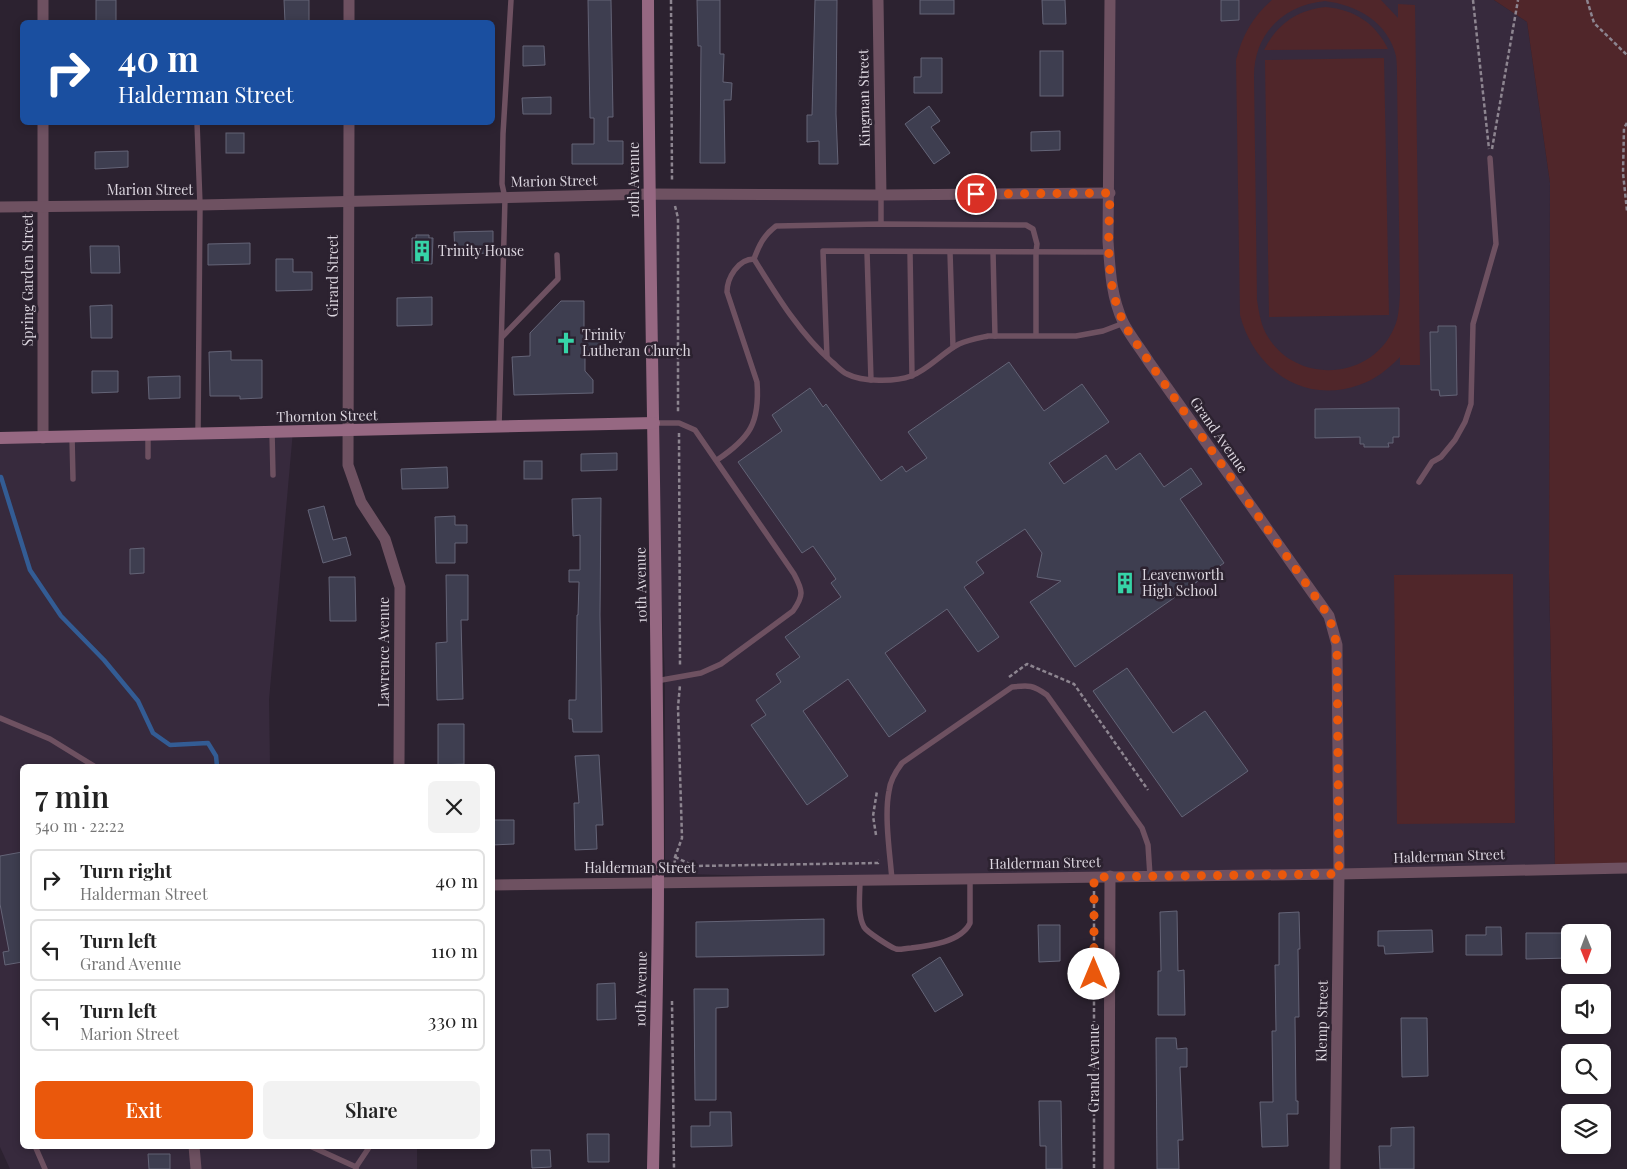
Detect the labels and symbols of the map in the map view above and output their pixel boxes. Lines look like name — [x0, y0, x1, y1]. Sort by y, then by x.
street label: Kingman Street — [853, 48, 874, 147]
street label: 10th Avenue — [624, 142, 643, 218]
street label: Marion Street — [511, 170, 598, 191]
pin — [955, 173, 997, 215]
street label: Marion Street — [107, 180, 194, 199]
street label: Spring Garden Street — [18, 213, 37, 346]
street label: Girard Street — [323, 234, 342, 317]
building icon: Trinity House — [409, 238, 435, 264]
place label: Trinity House — [438, 241, 524, 260]
place label: Trinity Lutheran Church — [582, 325, 691, 360]
church icon: Trinity Lutheran Church — [553, 330, 579, 356]
street label: Grand Avenue — [1186, 393, 1253, 477]
street label: Thornton Street — [276, 405, 379, 426]
street label: 10th Avenue — [630, 547, 651, 623]
place label: Leavenworth High School — [1142, 565, 1225, 600]
building icon: Leavenworth High School — [1112, 570, 1138, 596]
street label: Lawrence Avenue — [374, 597, 393, 707]
street label: Halderman Street — [1393, 844, 1506, 867]
street label: Halderman Street — [989, 852, 1102, 873]
street label: Halderman Street — [584, 858, 697, 877]
north arrow — [1561, 924, 1611, 974]
position arrow — [1067, 947, 1119, 999]
street label: 10th Avenue — [630, 951, 651, 1027]
street label: Klemp Street — [1311, 979, 1332, 1062]
street label: Grand Avenue — [1084, 1024, 1103, 1112]

